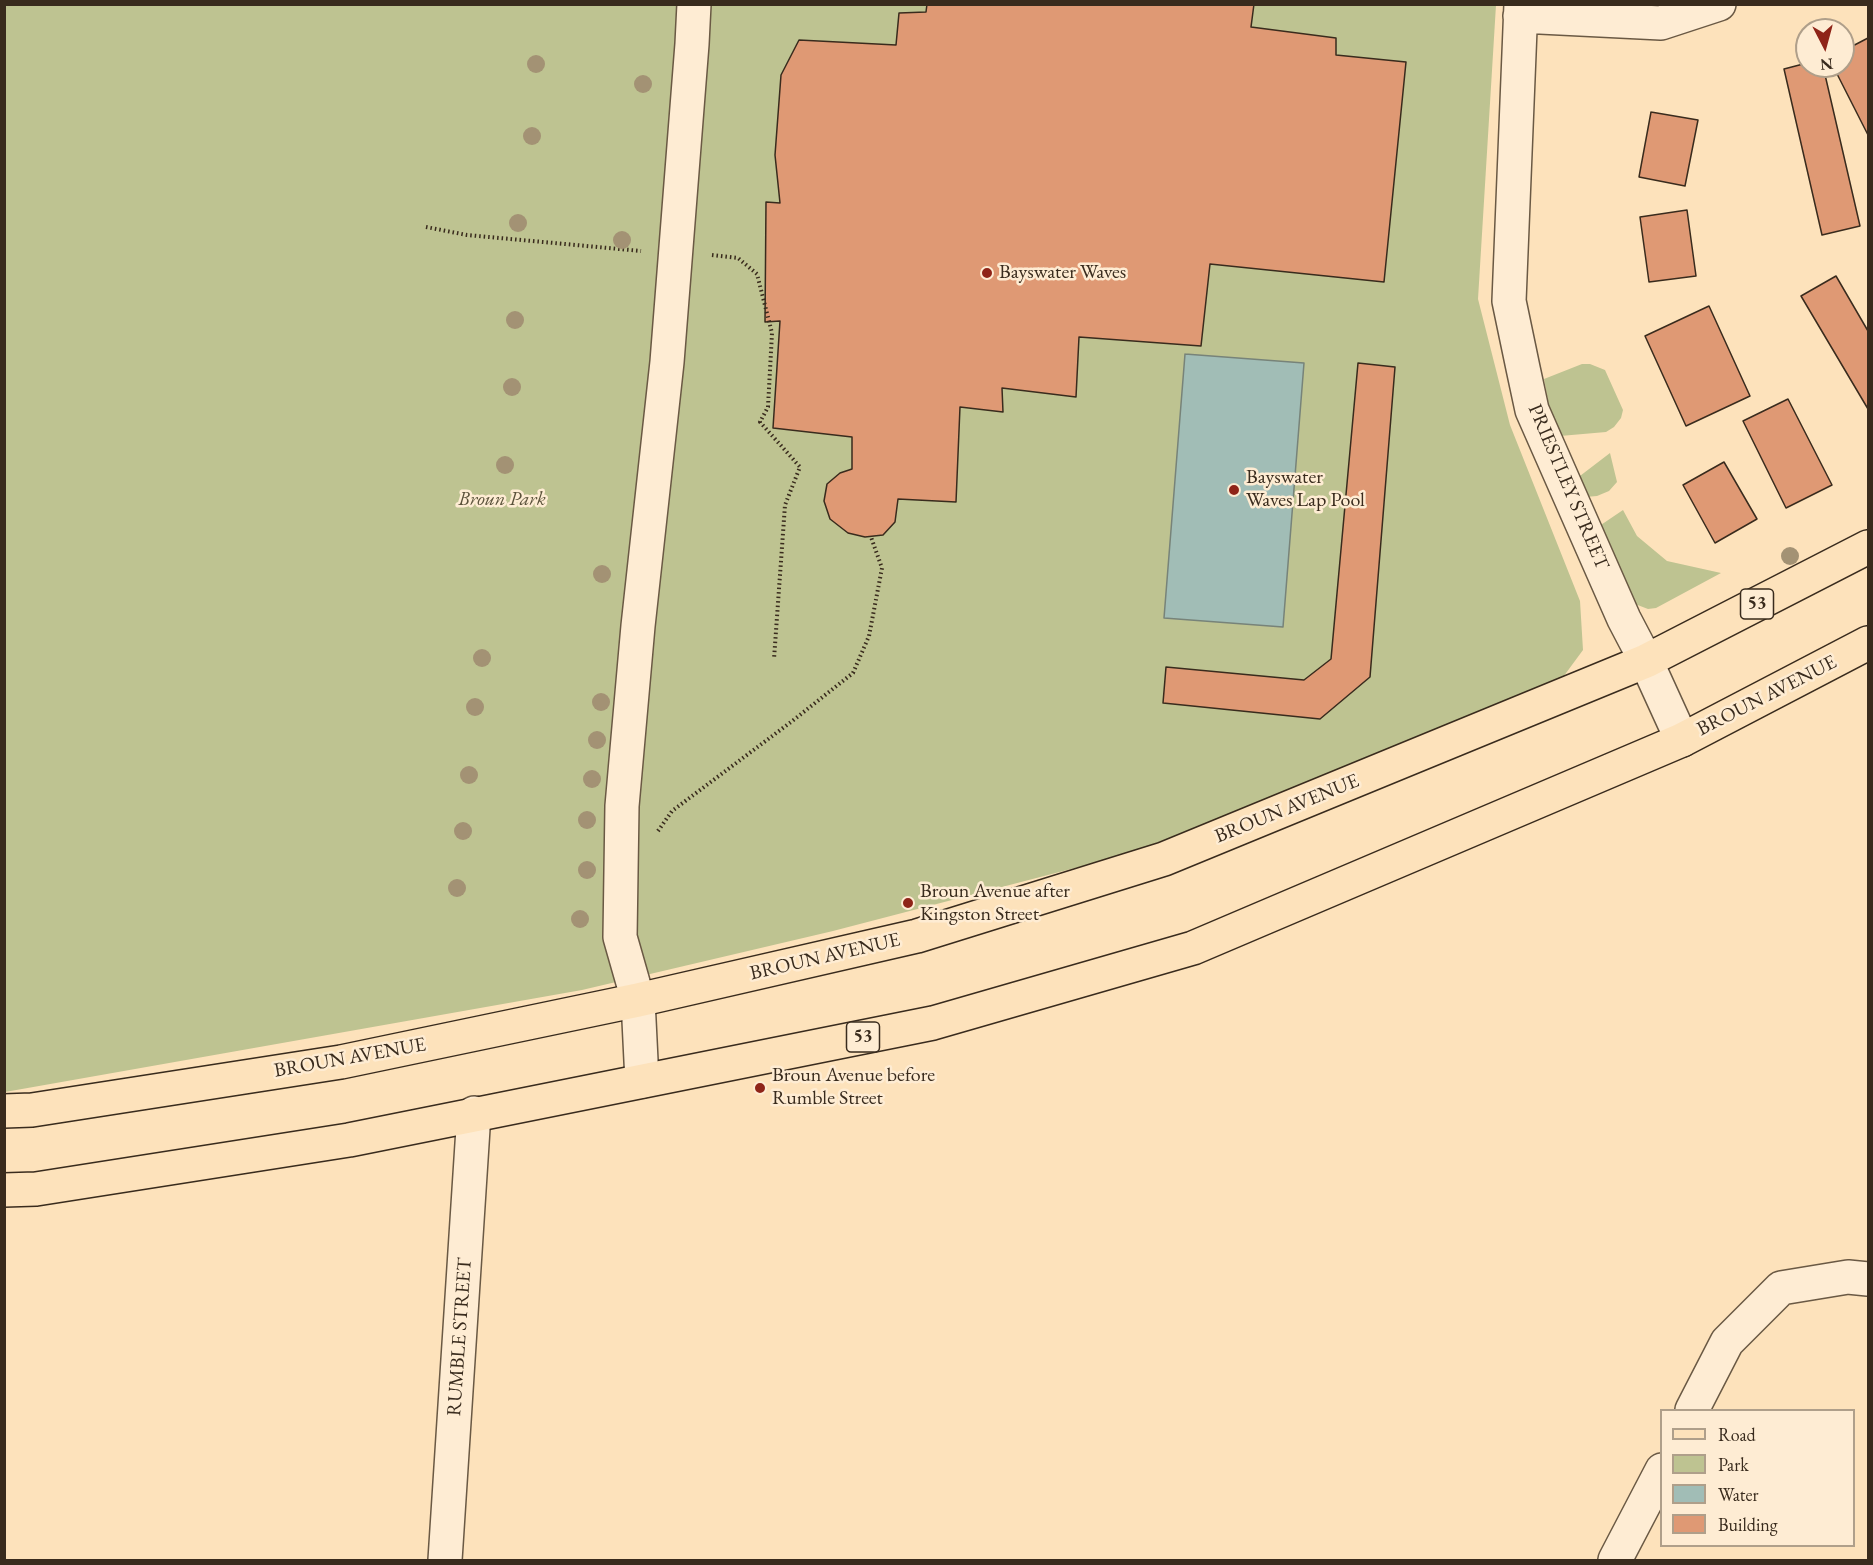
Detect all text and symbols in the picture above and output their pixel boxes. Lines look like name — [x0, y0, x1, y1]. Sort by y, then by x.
north arrow — [1795, 18, 1855, 78]
text: N — [1819, 53, 1834, 76]
place label: Bayswater Waves — [999, 261, 1126, 285]
marker: Bayswater Waves — [980, 266, 994, 280]
street label: PRIESTLEY STREET — [1522, 401, 1614, 573]
place label: Bayswater Waves Lap Pool — [1246, 466, 1365, 513]
marker: Bayswater Waves Lap Pool — [1227, 483, 1241, 497]
park label: Broun Park — [458, 488, 546, 512]
road number: 53 — [1740, 589, 1774, 619]
street label: BROUN AVENUE — [1693, 650, 1841, 742]
street label: BROUN AVENUE — [1211, 769, 1363, 849]
place label: Broun Avenue after Kingston Street — [920, 880, 1070, 927]
marker: Broun Avenue after Kingston Street — [901, 896, 915, 910]
street label: BROUN AVENUE — [748, 928, 902, 986]
road number: 53 — [846, 1022, 880, 1052]
street label: BROUN AVENUE — [272, 1033, 428, 1083]
place label: Broun Avenue before Rumble Street — [772, 1064, 935, 1111]
marker: Broun Avenue before Rumble Street — [753, 1081, 767, 1095]
street label: RUMBLE STREET — [442, 1257, 478, 1417]
legend — [1660, 1409, 1855, 1547]
text: Road — [1718, 1423, 1756, 1446]
text: Park — [1718, 1453, 1749, 1476]
text: Water — [1718, 1483, 1759, 1506]
text: Building — [1718, 1513, 1778, 1536]

